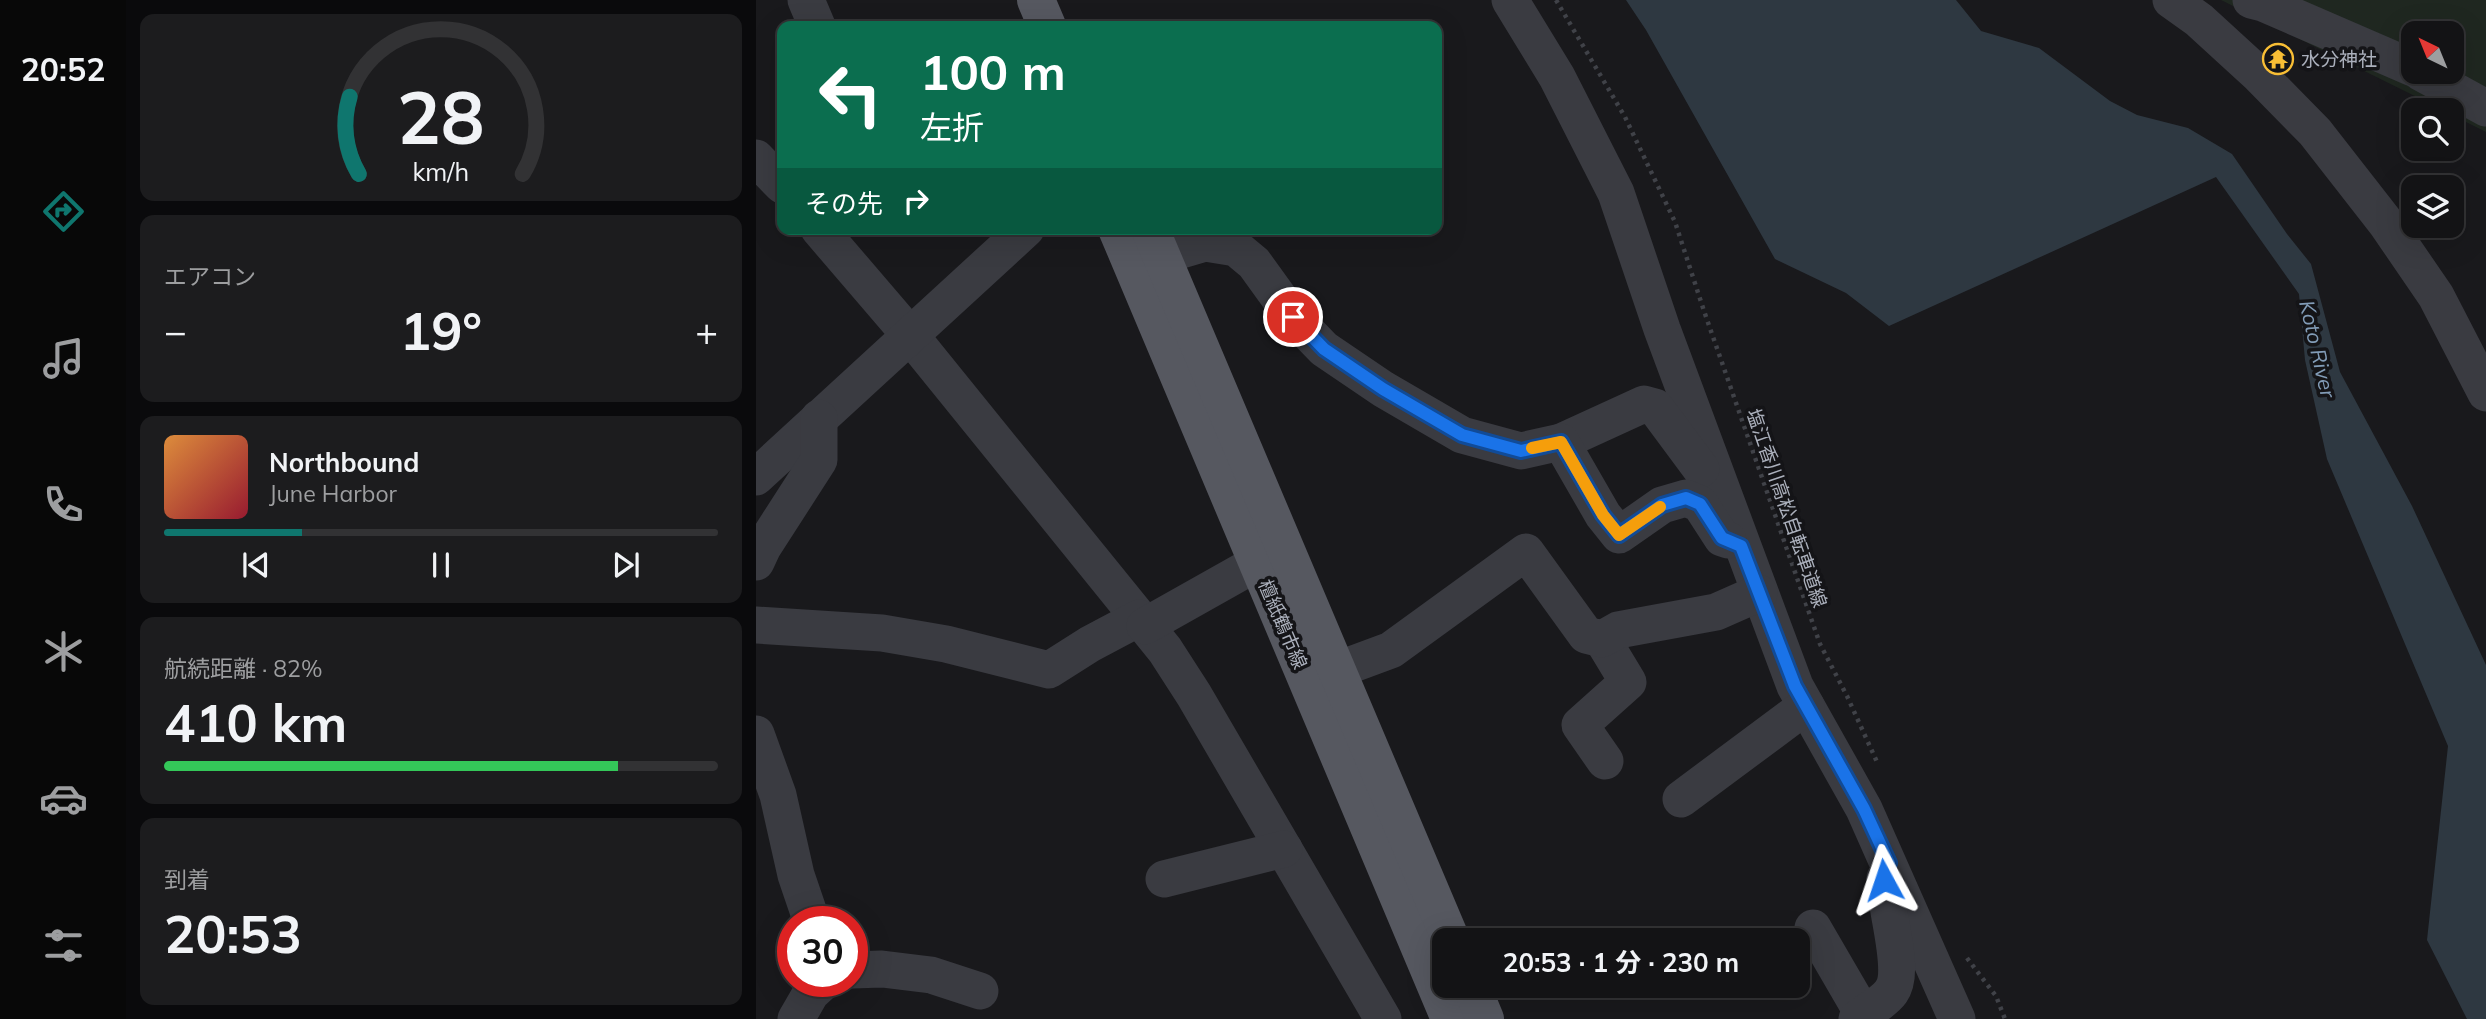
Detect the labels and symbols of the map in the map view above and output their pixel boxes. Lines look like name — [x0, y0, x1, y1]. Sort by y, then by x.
north arrow — [2401, 21, 2464, 84]
temple icon: 水分神社 — [2261, 42, 2295, 76]
place label: 水分神社 — [2301, 47, 2377, 71]
pin — [1263, 287, 1323, 347]
water label: Koto River — [2294, 297, 2342, 401]
street label: 塩江香川高松自転車道線 — [1742, 405, 1832, 611]
street label: 檀紙鶴市線 — [1253, 576, 1313, 672]
position arrow — [1847, 843, 1921, 917]
speed limit sign: 30 — [777, 906, 868, 997]

